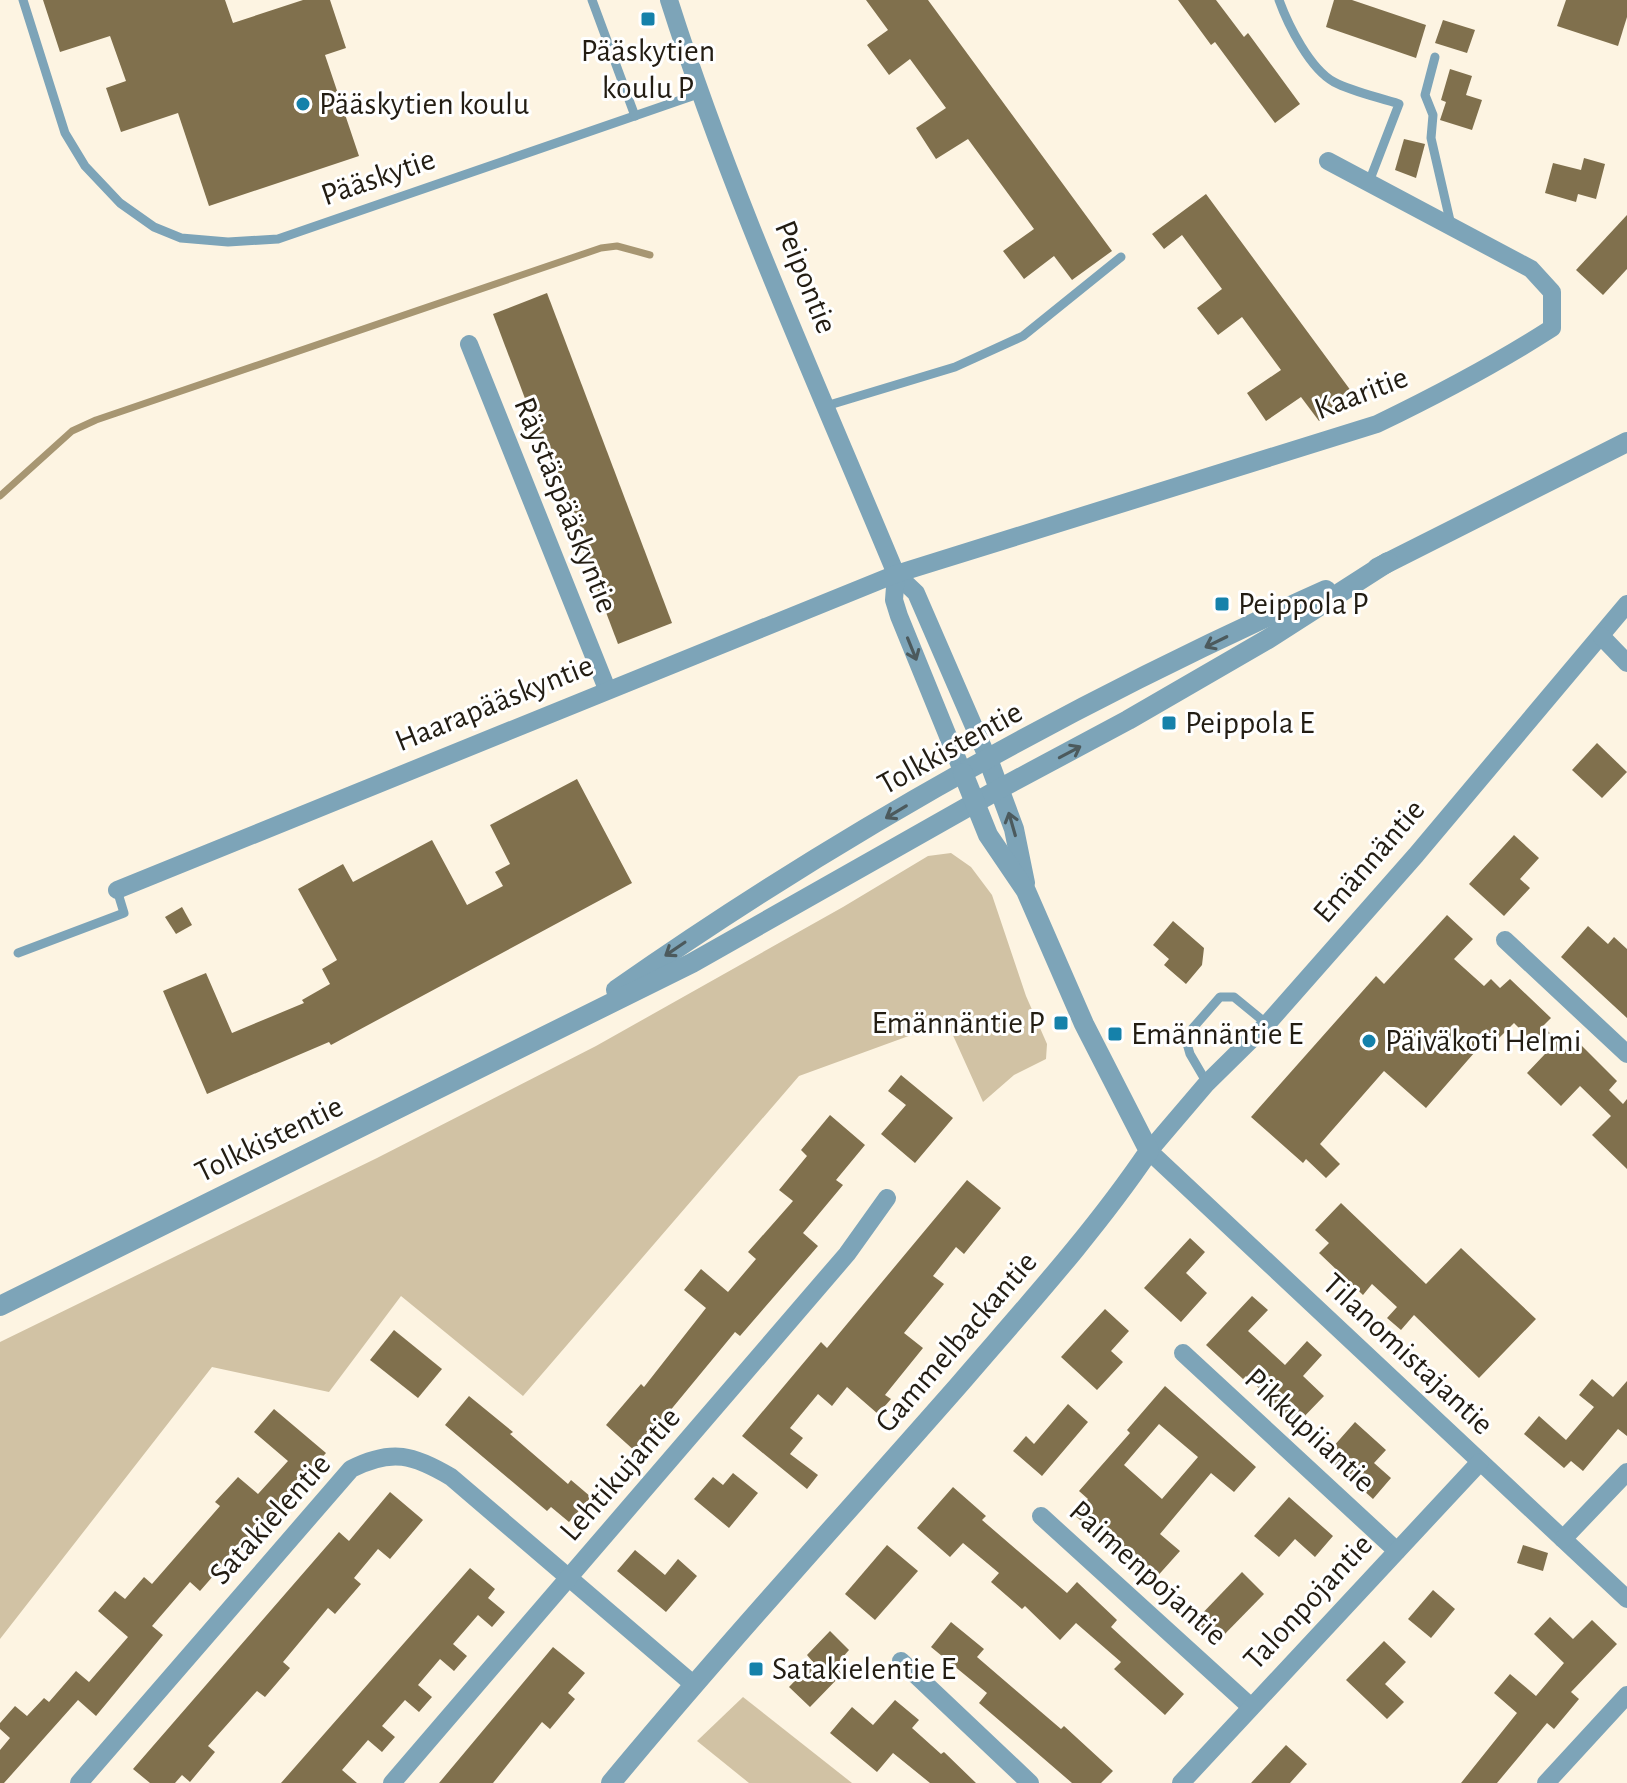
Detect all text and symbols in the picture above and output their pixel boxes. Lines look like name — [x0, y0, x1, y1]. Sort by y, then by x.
marker: Pääskytien koulu P — [639, 10, 657, 28]
place label: Pääskytien koulu P — [581, 35, 715, 104]
place label: Pääskytien koulu — [319, 88, 529, 120]
marker: Pääskytien koulu — [294, 95, 312, 113]
street label: Pääskytie — [317, 143, 439, 211]
street label: Peipontie — [769, 216, 843, 338]
street label: Kaaritie — [1310, 361, 1412, 425]
street label: Räystäspääskyntie — [508, 393, 624, 617]
place label: Peippola P — [1238, 588, 1369, 620]
marker: Peippola P — [1213, 595, 1231, 613]
one-way arrow — [1204, 634, 1228, 650]
one-way arrow — [906, 636, 920, 661]
street label: Haarapääskyntie — [390, 649, 598, 757]
street label: Tolkkistentie — [872, 695, 1028, 801]
place label: Peippola E — [1185, 707, 1314, 739]
marker: Peippola E — [1160, 714, 1178, 732]
one-way arrow — [1057, 743, 1081, 759]
street label: Emännäntie — [1307, 793, 1431, 929]
one-way arrow — [885, 804, 908, 820]
one-way arrow — [1004, 811, 1019, 837]
one-way arrow — [664, 941, 686, 957]
place label: Emännäntie P — [872, 1007, 1045, 1039]
marker: Emännäntie P — [1052, 1014, 1070, 1032]
place label: Emännäntie E — [1131, 1018, 1303, 1050]
marker: Emännäntie E — [1106, 1025, 1124, 1043]
place label: Päiväkoti Helmi — [1385, 1025, 1581, 1057]
marker: Päiväkoti Helmi — [1360, 1032, 1378, 1050]
street label: Tolkkistentie — [190, 1090, 348, 1188]
street label: Gammelbackantie — [869, 1245, 1043, 1439]
street label: Tilanomistajantie — [1317, 1267, 1499, 1441]
street label: Pikkupiiantie — [1239, 1362, 1381, 1498]
street label: Lehtikujantie — [554, 1401, 686, 1547]
street label: Satakielentie — [204, 1448, 336, 1590]
street label: Paimenpojantie — [1063, 1494, 1233, 1652]
street label: Talonpojantie — [1238, 1528, 1378, 1676]
place label: Satakielentie E — [772, 1653, 956, 1685]
marker: Satakielentie E — [747, 1660, 765, 1678]

